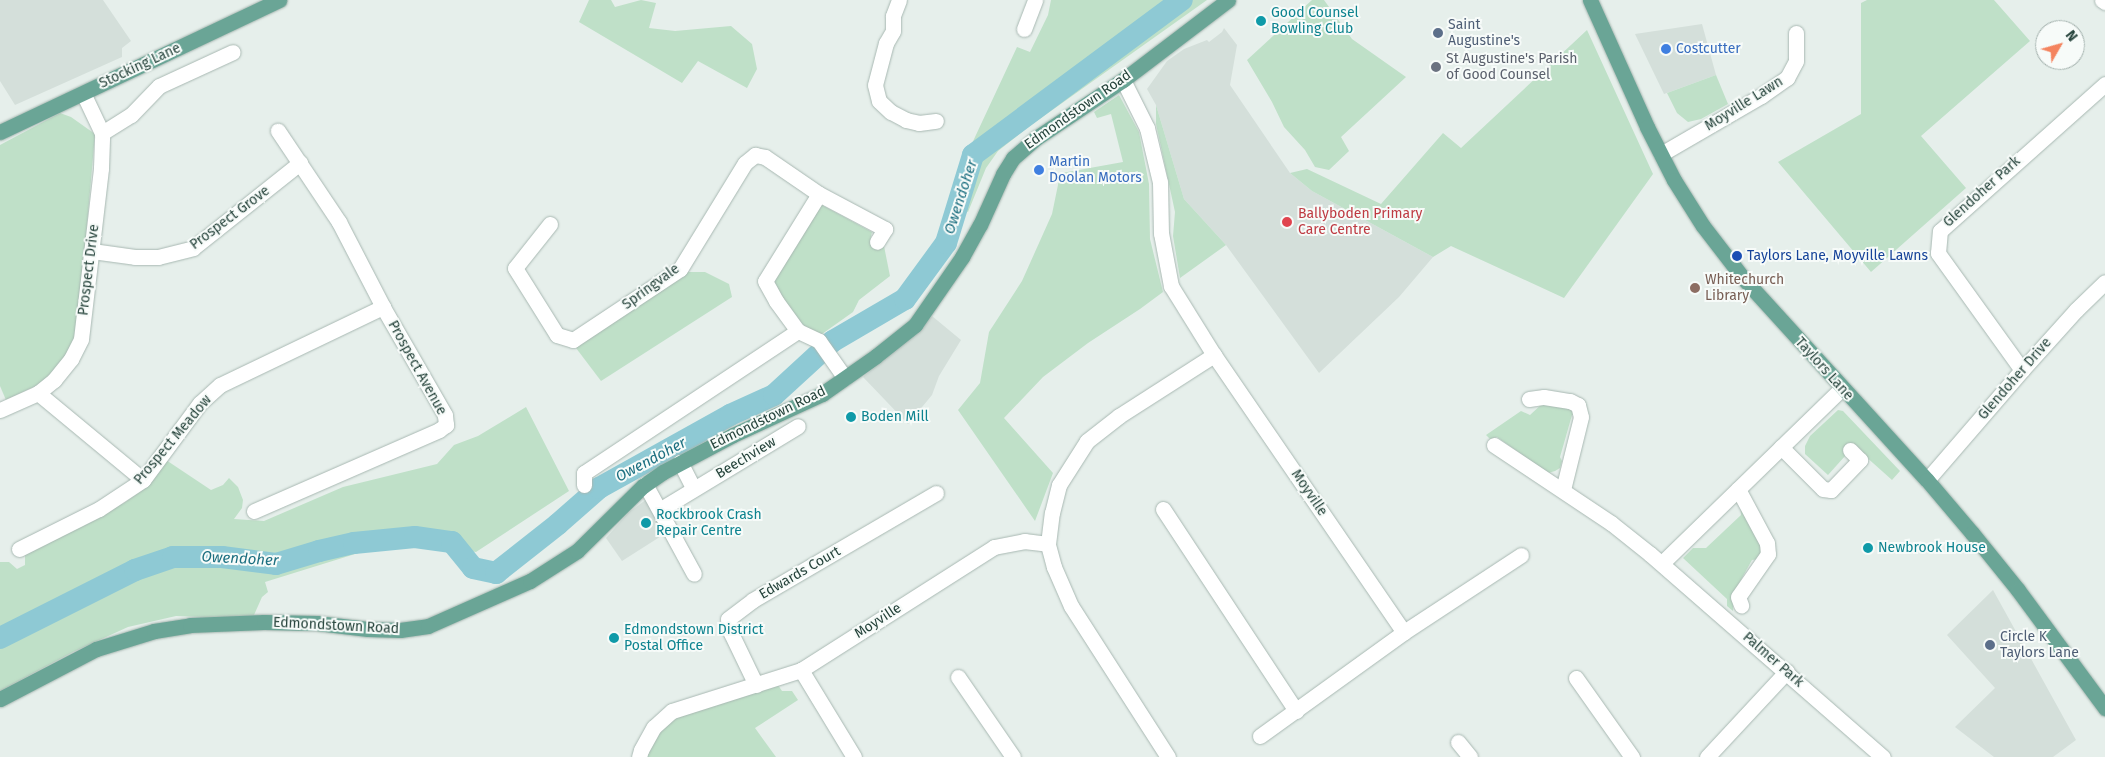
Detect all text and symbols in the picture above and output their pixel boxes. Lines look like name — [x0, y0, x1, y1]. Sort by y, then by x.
place label: Good Counsel Bowling Club — [1271, 5, 1359, 38]
marker: Good Counsel Bowling Club — [1255, 15, 1267, 27]
place label: Saint Augustine's — [1448, 17, 1520, 49]
north arrow — [2035, 20, 2085, 70]
marker: Saint Augustine's — [1432, 27, 1444, 39]
text: N — [2062, 27, 2081, 45]
street label: Stocking Lane — [97, 40, 183, 92]
place label: Costcutter — [1676, 41, 1741, 57]
marker: Costcutter — [1660, 43, 1672, 55]
place label: St Augustine's Parish of Good Counsel — [1446, 51, 1577, 84]
marker: St Augustine's Parish of Good Counsel — [1430, 61, 1442, 73]
street label: Edmondstown Road — [1022, 67, 1134, 153]
street label: Moyville Lawn — [1702, 73, 1786, 135]
street label: Glendoher Park — [1940, 153, 2024, 231]
place label: Martin Doolan Motors — [1049, 154, 1142, 186]
water label: Owendoher — [941, 158, 981, 236]
marker: Martin Doolan Motors — [1033, 164, 1045, 176]
street label: Prospect Grove — [187, 183, 273, 253]
place label: Ballyboden Primary Care Centre — [1298, 206, 1422, 238]
marker: Ballyboden Primary Care Centre — [1280, 215, 1294, 229]
street label: Prospect Drive — [75, 223, 103, 317]
place label: Taylors Lane, Moyville Lawns — [1747, 248, 1928, 264]
marker: Taylors Lane, Moyville Lawns — [1731, 250, 1743, 262]
street label: Springvale — [619, 261, 683, 313]
place label: Whitechurch Library — [1705, 272, 1784, 304]
marker: Whitechurch Library — [1689, 282, 1701, 294]
street label: Prospect Avenue — [384, 318, 450, 418]
street label: Taylors Lane — [1791, 334, 1857, 404]
street label: Glendoher Drive — [1975, 335, 2055, 423]
street label: Edmondstown Road — [708, 383, 828, 453]
street label: Prospect Meadow — [131, 392, 215, 488]
place label: Boden Mill — [861, 409, 929, 425]
marker: Boden Mill — [845, 411, 857, 423]
water label: Owendoher — [613, 434, 689, 486]
street label: Beechview — [713, 434, 779, 482]
street label: Moyville — [1287, 467, 1331, 519]
place label: Rockbrook Crash Repair Centre — [656, 507, 762, 540]
marker: Rockbrook Crash Repair Centre — [640, 517, 652, 529]
place label: Newbrook House — [1878, 540, 1986, 556]
marker: Newbrook House — [1862, 542, 1874, 554]
street label: Edwards Court — [756, 543, 844, 603]
water label: Owendoher — [201, 548, 279, 570]
street label: Moyville — [851, 600, 905, 642]
street label: Edmondstown Road — [273, 614, 399, 638]
place label: Edmondstown District Postal Office — [624, 622, 763, 654]
street label: Palmer Park — [1739, 629, 1807, 691]
place label: Circle K Taylors Lane — [2000, 629, 2079, 662]
marker: Edmondstown District Postal Office — [608, 632, 620, 644]
marker: Circle K Taylors Lane — [1984, 639, 1996, 651]

